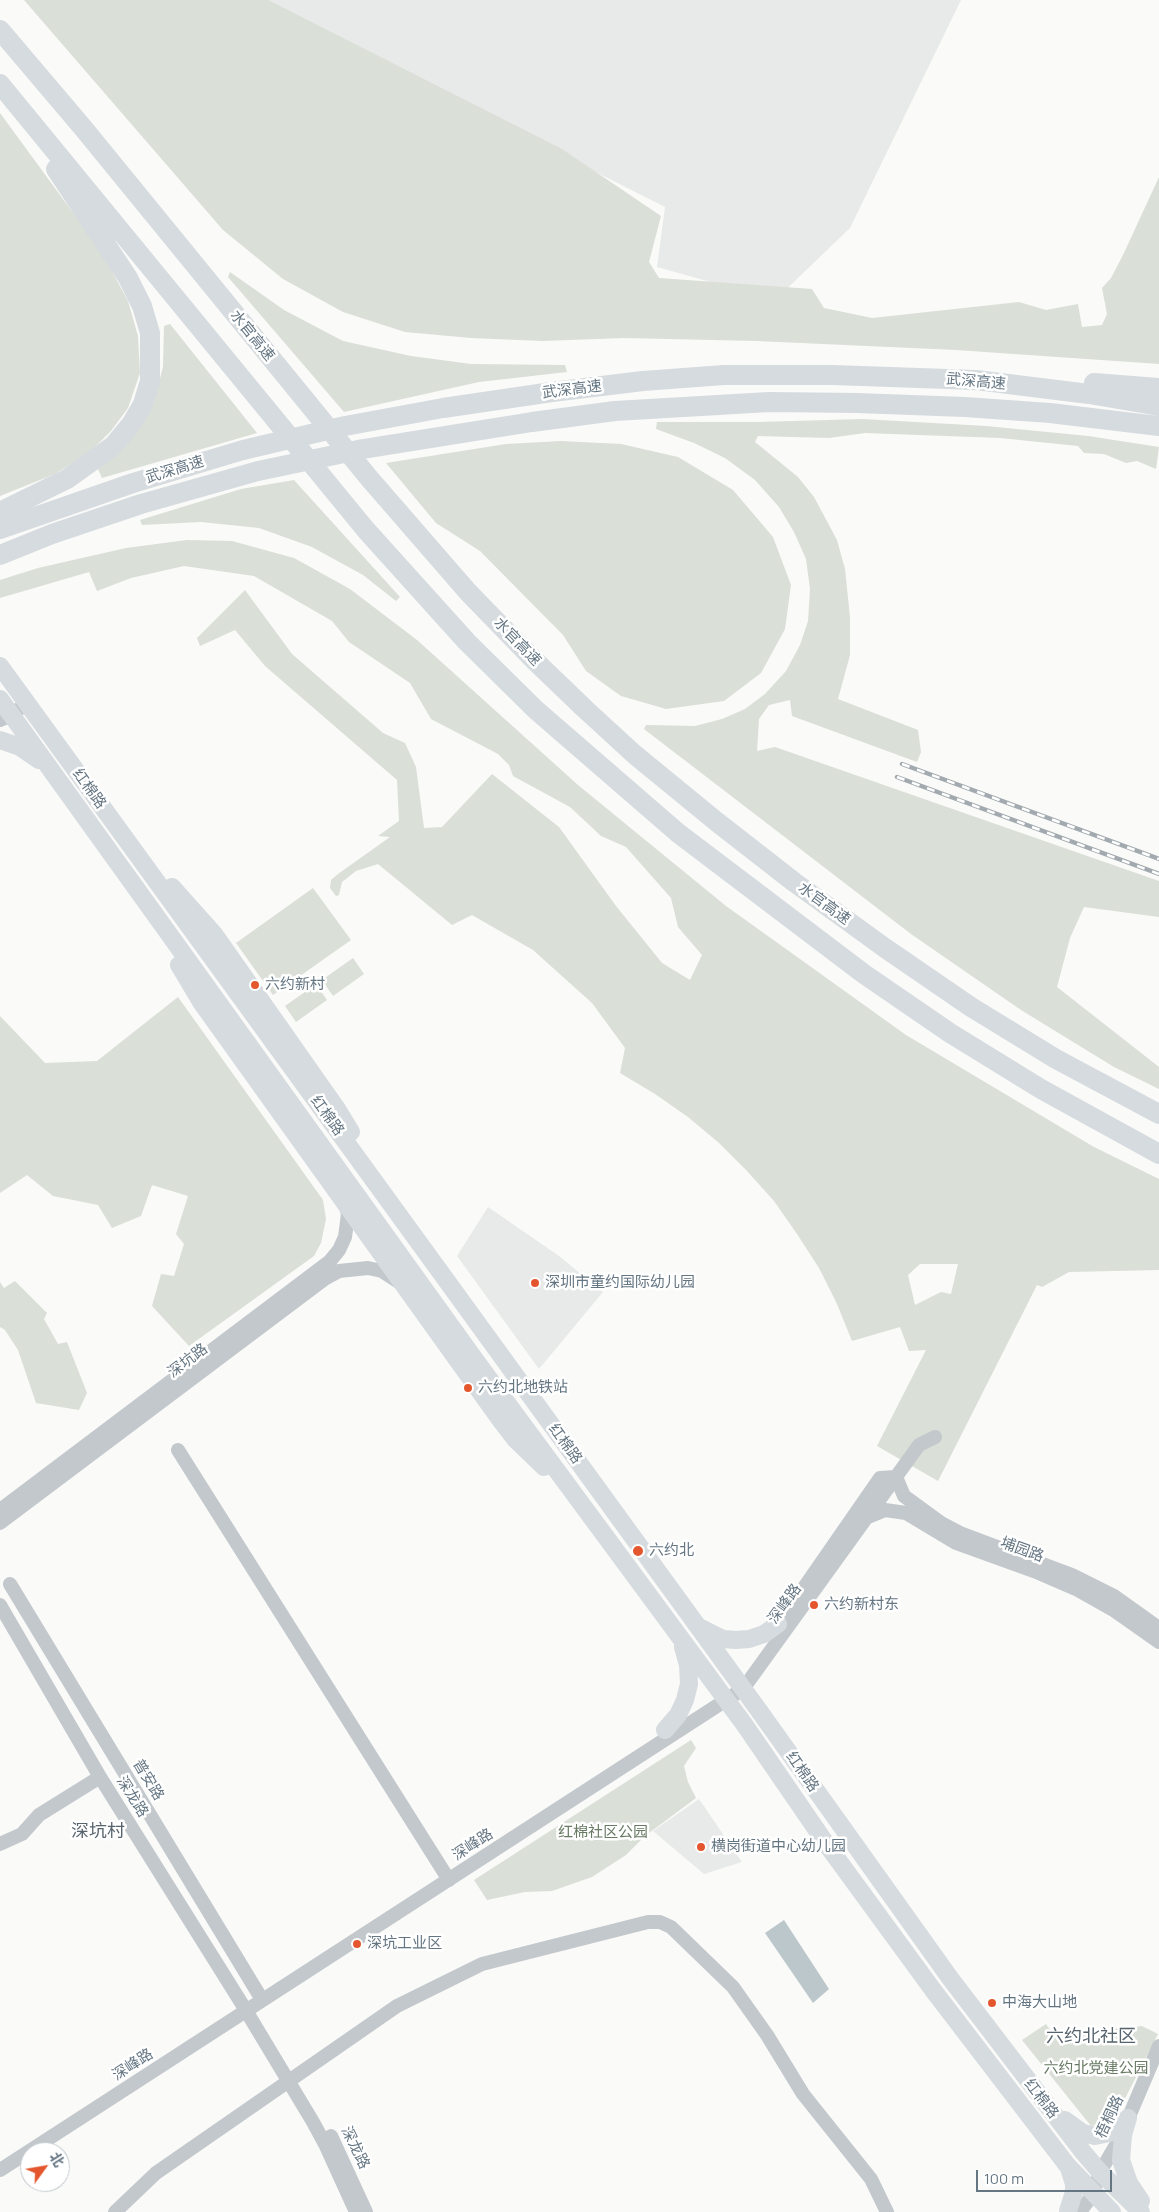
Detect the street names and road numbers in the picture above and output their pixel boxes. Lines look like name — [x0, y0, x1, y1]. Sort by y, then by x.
street label: 水官高速 — [226, 307, 278, 365]
street label: 武深高速 — [945, 370, 1007, 394]
street label: 武深高速 — [541, 377, 603, 403]
street label: 武深高速 — [144, 453, 206, 487]
street label: 水官高速 — [490, 614, 544, 670]
street label: 红棉路 — [68, 766, 110, 812]
street label: 水官高速 — [794, 879, 854, 929]
street label: 红棉路 — [306, 1093, 348, 1139]
street label: 深坑路 — [165, 1340, 211, 1382]
street label: 红棉路 — [544, 1421, 586, 1467]
street label: 埔园路 — [998, 1534, 1046, 1566]
street label: 深峰路 — [764, 1581, 806, 1627]
street label: 红棉路 — [782, 1748, 822, 1796]
street label: 普安路 — [129, 1756, 167, 1804]
street label: 深龙路 — [112, 1773, 152, 1821]
street label: 深峰路 — [449, 1825, 497, 1865]
street label: 深峰路 — [109, 2045, 157, 2085]
street label: 红棉路 — [1020, 2076, 1062, 2122]
street label: 梧桐路 — [1092, 2093, 1128, 2141]
street label: 深龙路 — [337, 2124, 373, 2172]

